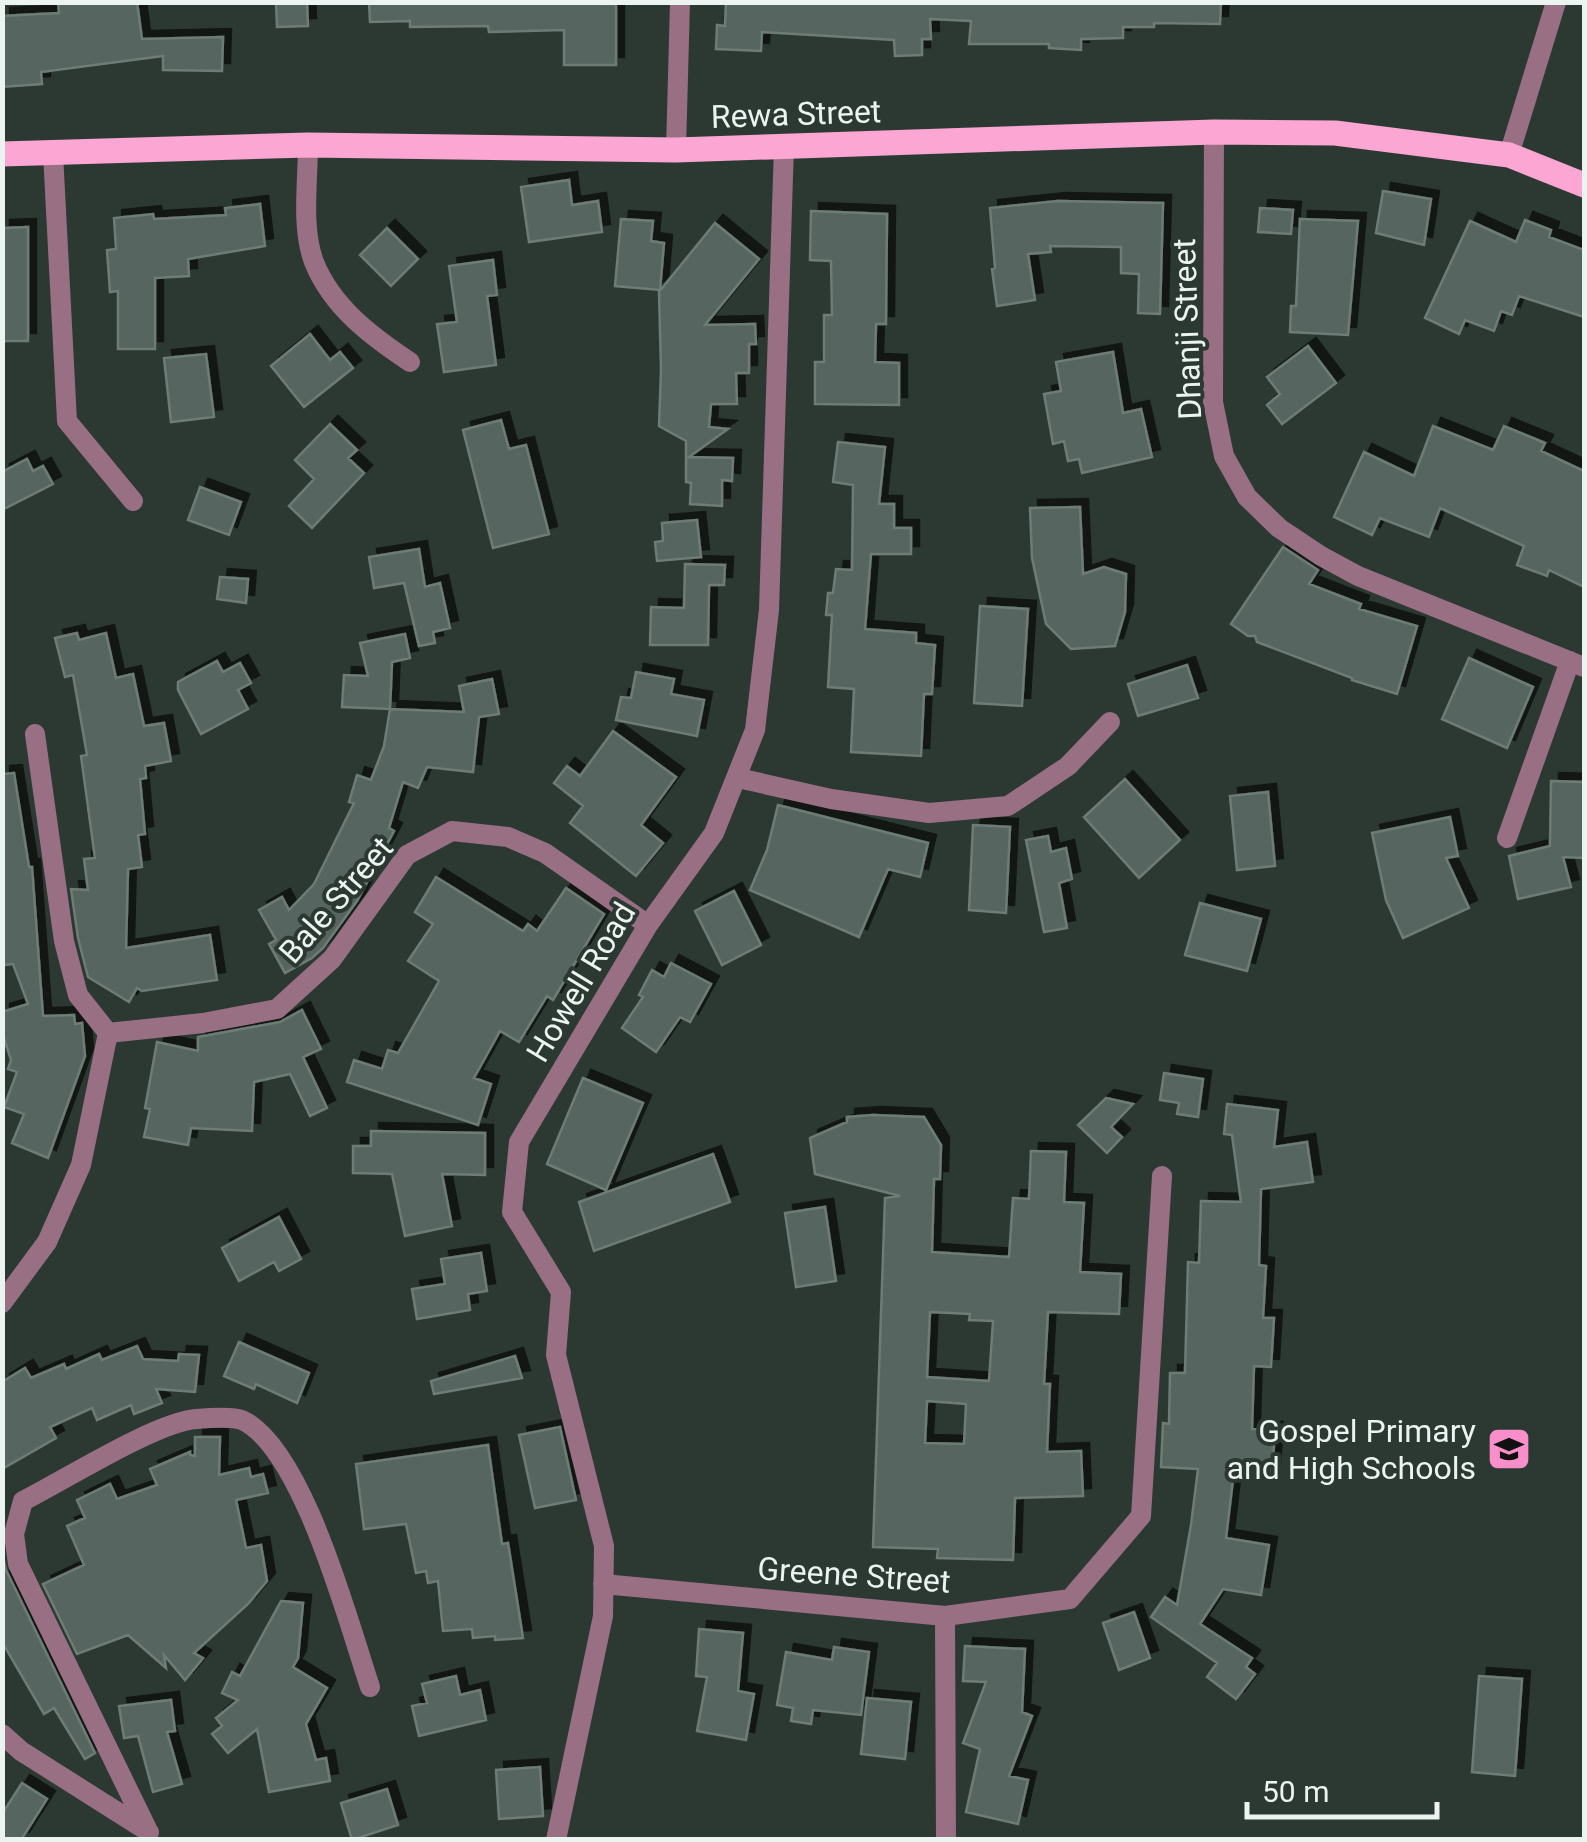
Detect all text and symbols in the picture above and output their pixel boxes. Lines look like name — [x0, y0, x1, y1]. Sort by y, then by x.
street label: Rewa Street — [710, 92, 882, 136]
street label: Dhanji Street — [1165, 238, 1209, 420]
street label: Bale Street — [271, 829, 401, 971]
street label: Howell Road — [519, 895, 643, 1069]
place label: Gospel Primary and High Schools — [1227, 1412, 1476, 1487]
school or university icon: Gospel Primary and High Schools — [1486, 1426, 1532, 1472]
street label: Greene Street — [756, 1549, 952, 1601]
scale bar — [1247, 1757, 1437, 1819]
text: 50 m — [1262, 1774, 1329, 1809]

